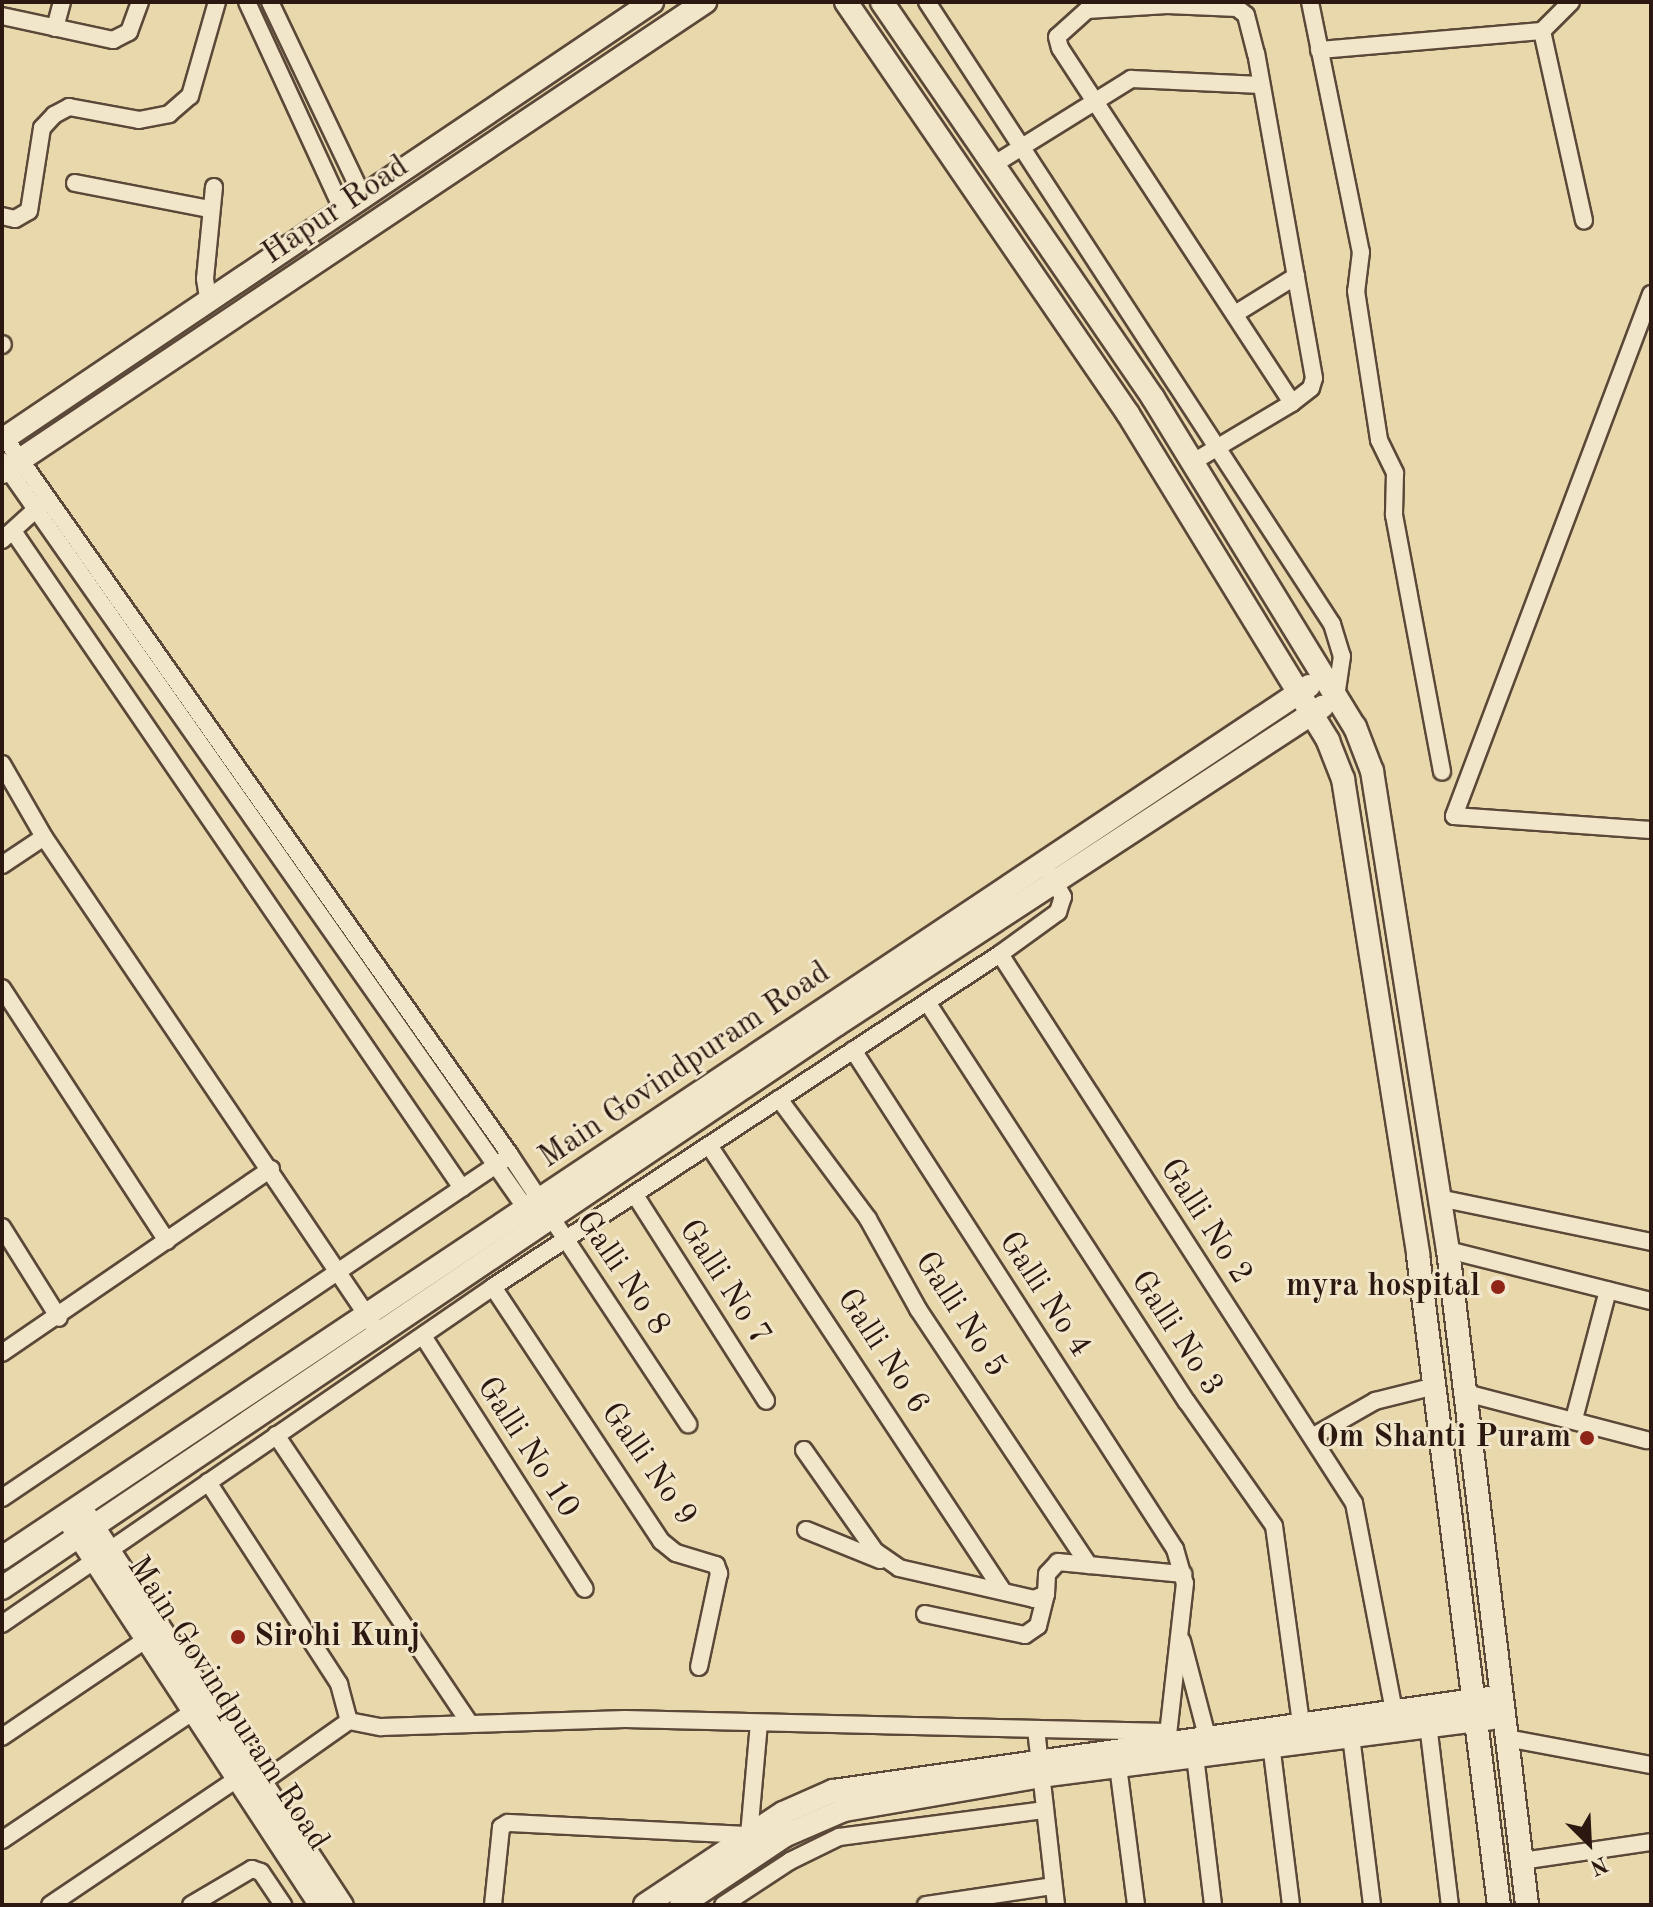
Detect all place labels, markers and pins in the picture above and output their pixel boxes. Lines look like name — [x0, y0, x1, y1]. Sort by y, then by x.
place label: myra hospital — [1286, 1268, 1480, 1306]
marker: myra hospital — [1487, 1276, 1509, 1298]
place label: Om Shanti Puram — [1316, 1419, 1571, 1457]
marker: Om Shanti Puram — [1578, 1429, 1596, 1447]
place label: Sirohi Kunj — [254, 1618, 420, 1656]
marker: Sirohi Kunj — [229, 1628, 247, 1646]

